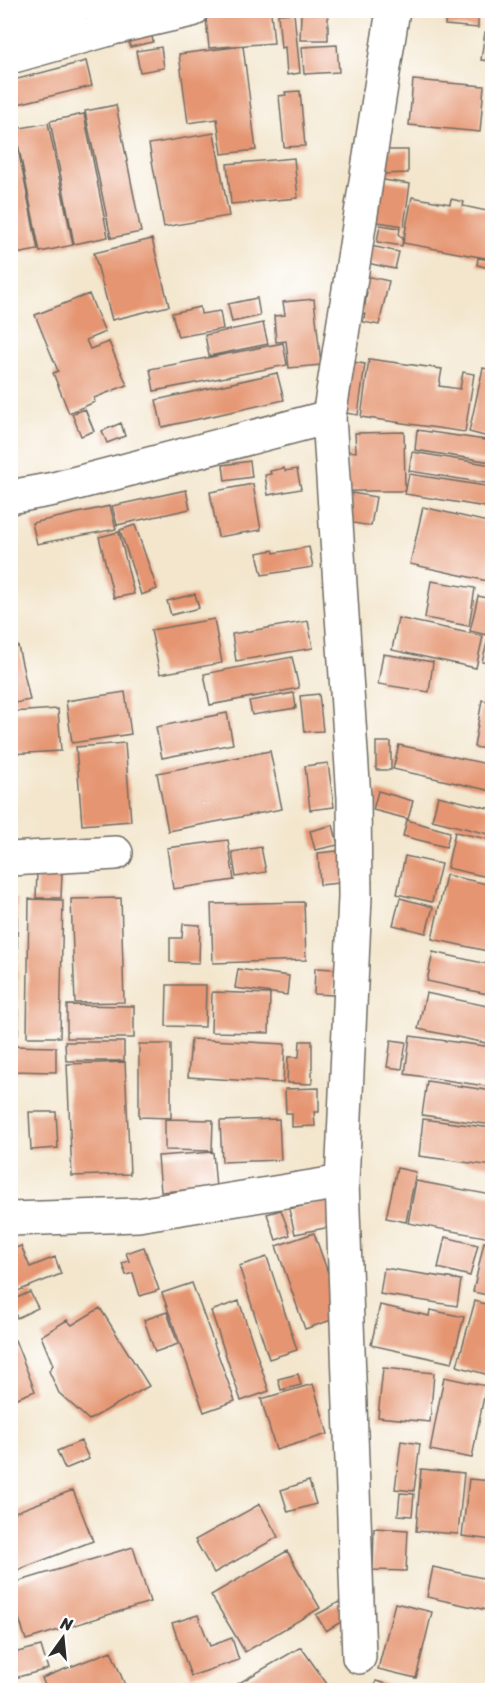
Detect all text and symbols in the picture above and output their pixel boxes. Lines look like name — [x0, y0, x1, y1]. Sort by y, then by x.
north arrow — [33, 1608, 93, 1668]
text: N — [57, 1608, 77, 1640]

